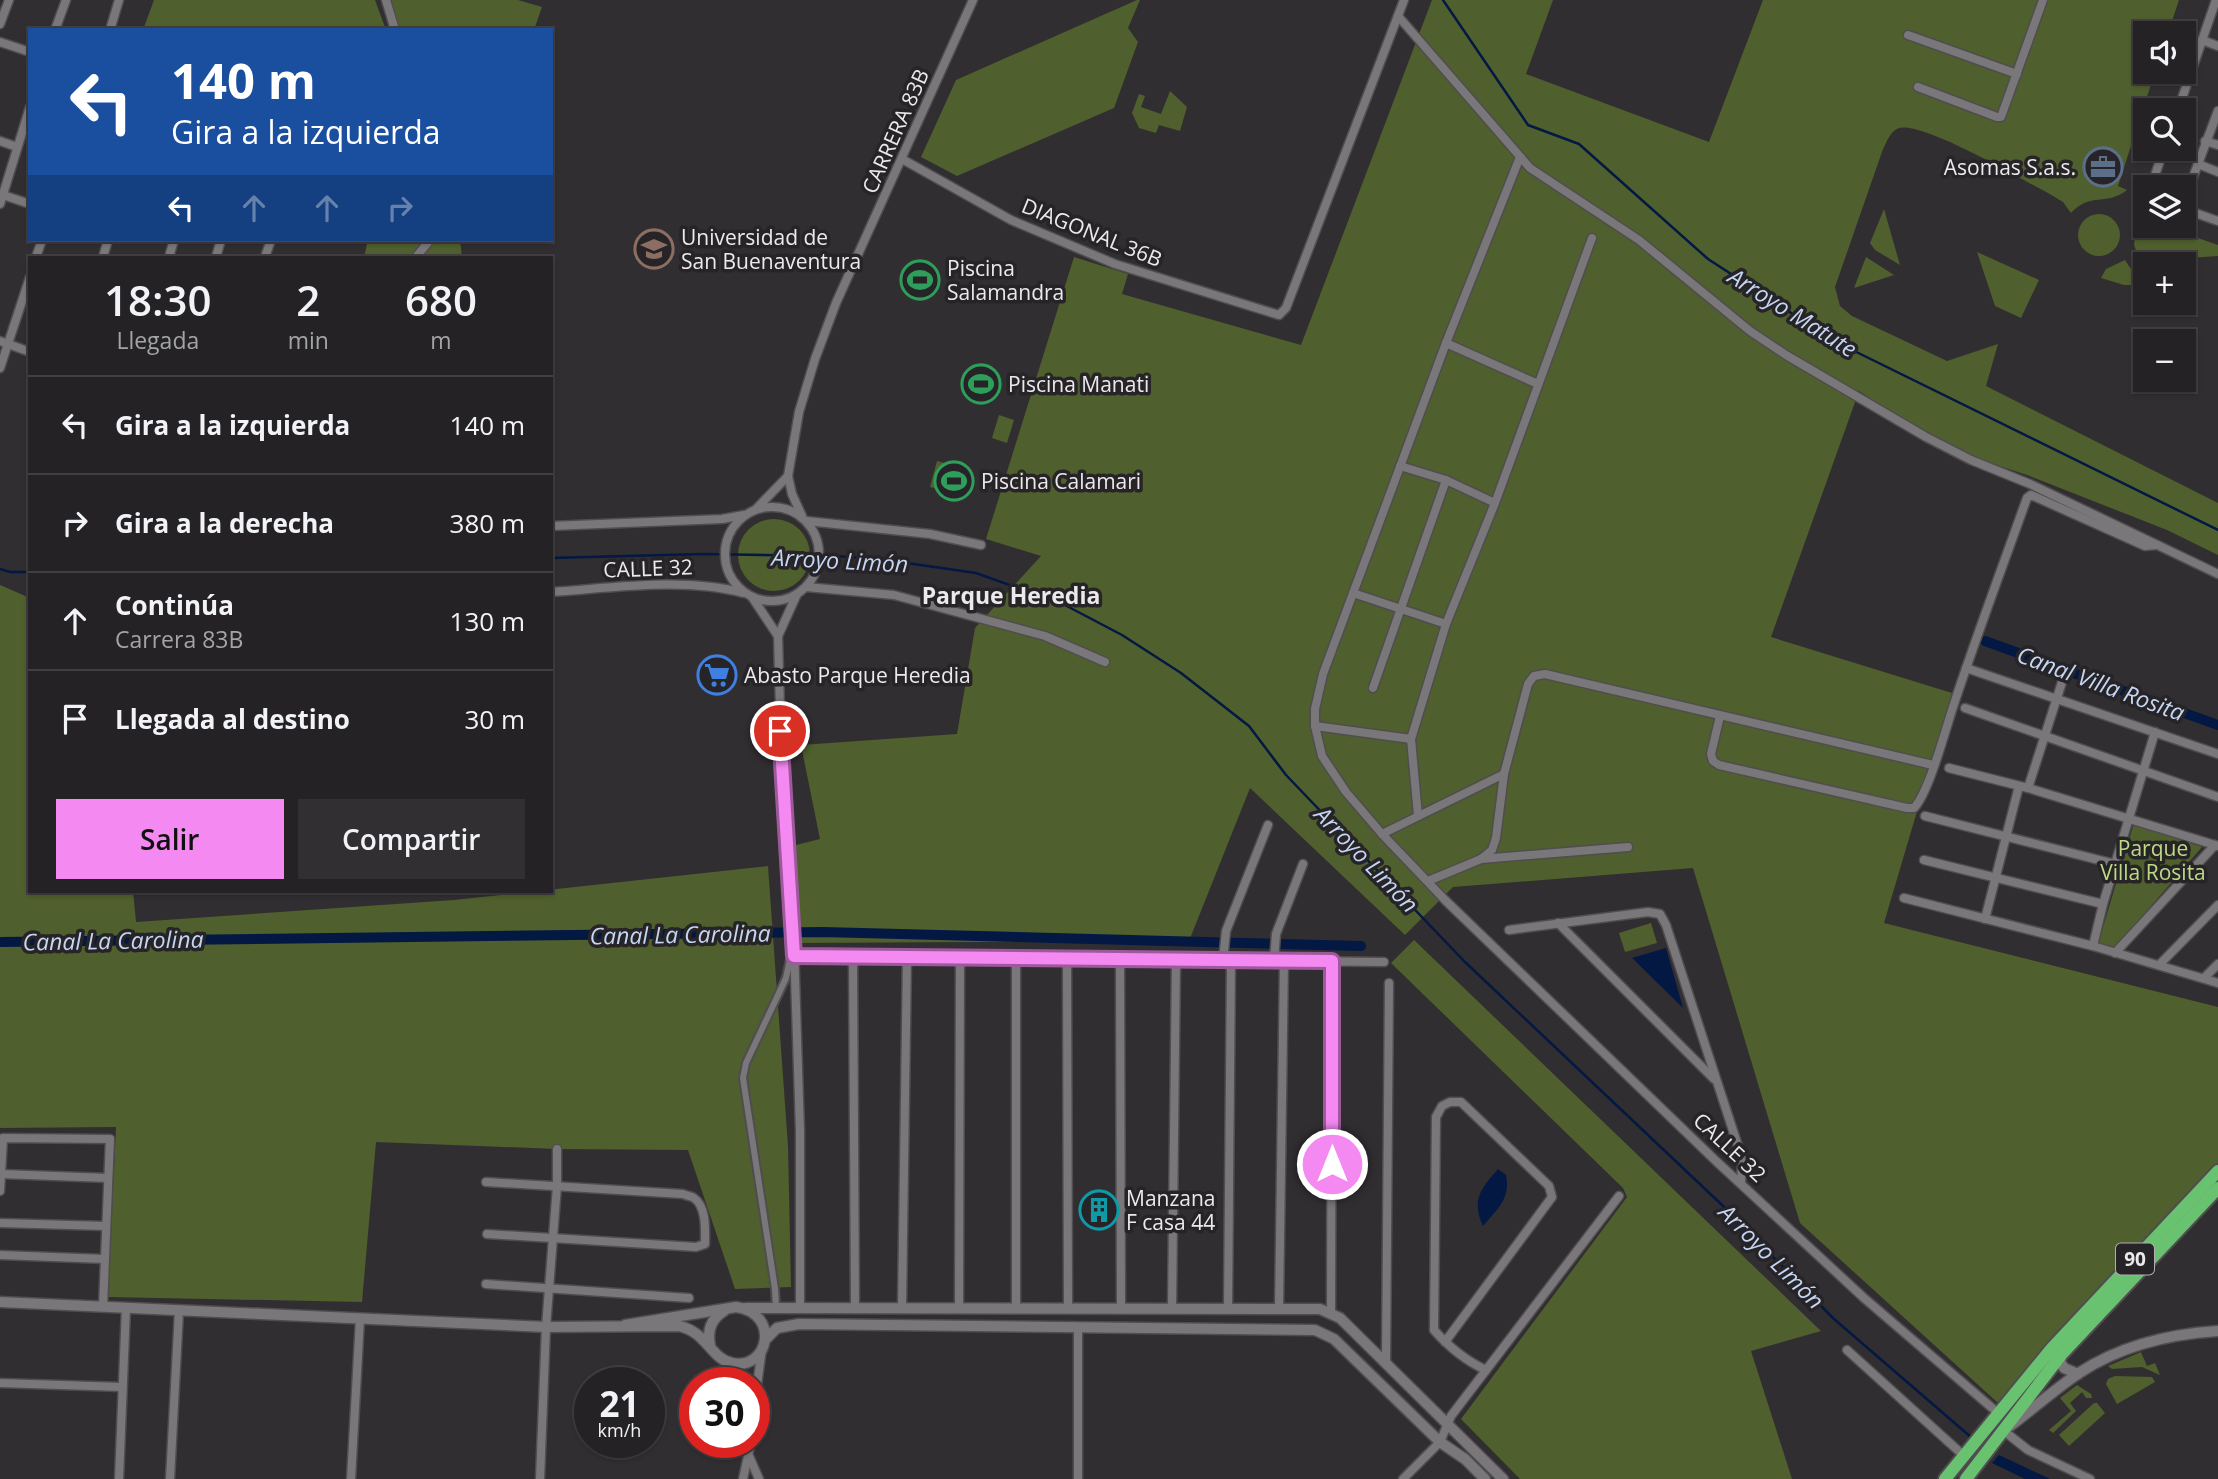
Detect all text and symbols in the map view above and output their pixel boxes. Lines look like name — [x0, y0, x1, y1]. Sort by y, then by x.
map controls — [2133, 21, 2196, 392]
button: sound — [2133, 21, 2196, 84]
text: 140 m — [171, 47, 316, 113]
icon: left — [56, 56, 147, 147]
street label: CARRERA 83B — [855, 64, 935, 198]
button: search — [2133, 98, 2196, 161]
text: Gira a la izquierda — [171, 110, 441, 153]
office icon: Asomas S.a.s. — [2082, 146, 2124, 188]
place label: Asomas S.a.s. — [1944, 153, 2076, 181]
button: layers — [2133, 175, 2196, 238]
icon: left — [162, 189, 200, 227]
icon: ahead — [235, 189, 273, 227]
icon: ahead — [308, 189, 346, 227]
icon: right — [381, 189, 419, 227]
street label: DIAGONAL 36B — [1018, 191, 1166, 273]
place label: Universidad de San Buenaventura — [681, 223, 861, 275]
school or university icon: Universidad de San Buenaventura — [633, 228, 675, 270]
button: + — [2133, 252, 2196, 315]
place label: Piscina Salamandra — [947, 254, 1064, 306]
sports icon: Piscina Salamandra — [899, 259, 941, 301]
water label: Arroyo Matute — [1721, 259, 1863, 364]
text: 18:30 — [104, 271, 212, 328]
text: 2 — [296, 271, 320, 328]
text: 680 — [405, 271, 477, 328]
text: Llegada — [116, 324, 199, 356]
text: min — [288, 324, 329, 356]
text: m — [430, 324, 452, 356]
button: − — [2133, 329, 2196, 392]
sports icon: Piscina Manati — [960, 363, 1002, 405]
place label: Piscina Manati — [1008, 370, 1149, 398]
icon: left — [56, 406, 94, 444]
text: Gira a la izquierda — [115, 407, 350, 443]
text: 140 m — [450, 407, 525, 443]
sports icon: Piscina Calamari — [933, 460, 975, 502]
place label: Piscina Calamari — [981, 467, 1141, 495]
icon: right — [56, 504, 94, 542]
text: Gira a la derecha — [115, 505, 334, 541]
text: 380 m — [450, 505, 525, 541]
water label: Arroyo Limón — [769, 540, 909, 580]
street label: CALLE 32 — [603, 552, 693, 584]
district label: Parque Heredia — [922, 579, 1100, 611]
text: Continúa — [115, 587, 234, 623]
icon: ahead — [56, 602, 94, 640]
text: 130 m — [450, 603, 525, 639]
text: Carrera 83B — [115, 623, 243, 655]
water label: Canal Villa Rosita — [2013, 638, 2189, 728]
supermarket icon: Abasto Parque Heredia — [696, 654, 738, 696]
place label: Abasto Parque Heredia — [744, 661, 971, 689]
icon: arrive — [56, 700, 94, 738]
text: Llegada al destino — [115, 701, 350, 737]
text: 30 m — [464, 701, 525, 737]
pin — [750, 701, 810, 761]
icon: arrive — [761, 712, 799, 750]
water label: Arroyo Limón — [1307, 797, 1426, 919]
button: Salir — [56, 799, 284, 879]
button: Compartir — [298, 799, 525, 879]
park label: Parque Villa Rosita — [2100, 834, 2206, 886]
water label: Canal La Carolina — [589, 916, 771, 952]
water label: Canal La Carolina — [22, 922, 204, 958]
street label: CALLE 32 — [1688, 1106, 1772, 1188]
position arrow — [1295, 1127, 1369, 1201]
place label: Manzana F casa 44 — [1126, 1184, 1216, 1236]
building icon: Manzana F casa 44 — [1078, 1189, 1120, 1231]
water label: Arroyo Limón — [1711, 1195, 1832, 1316]
road number: 90 — [2116, 1244, 2154, 1274]
speed limit sign: 30 — [679, 1367, 770, 1458]
text: 21 — [599, 1380, 640, 1427]
text: km/h — [598, 1418, 641, 1442]

